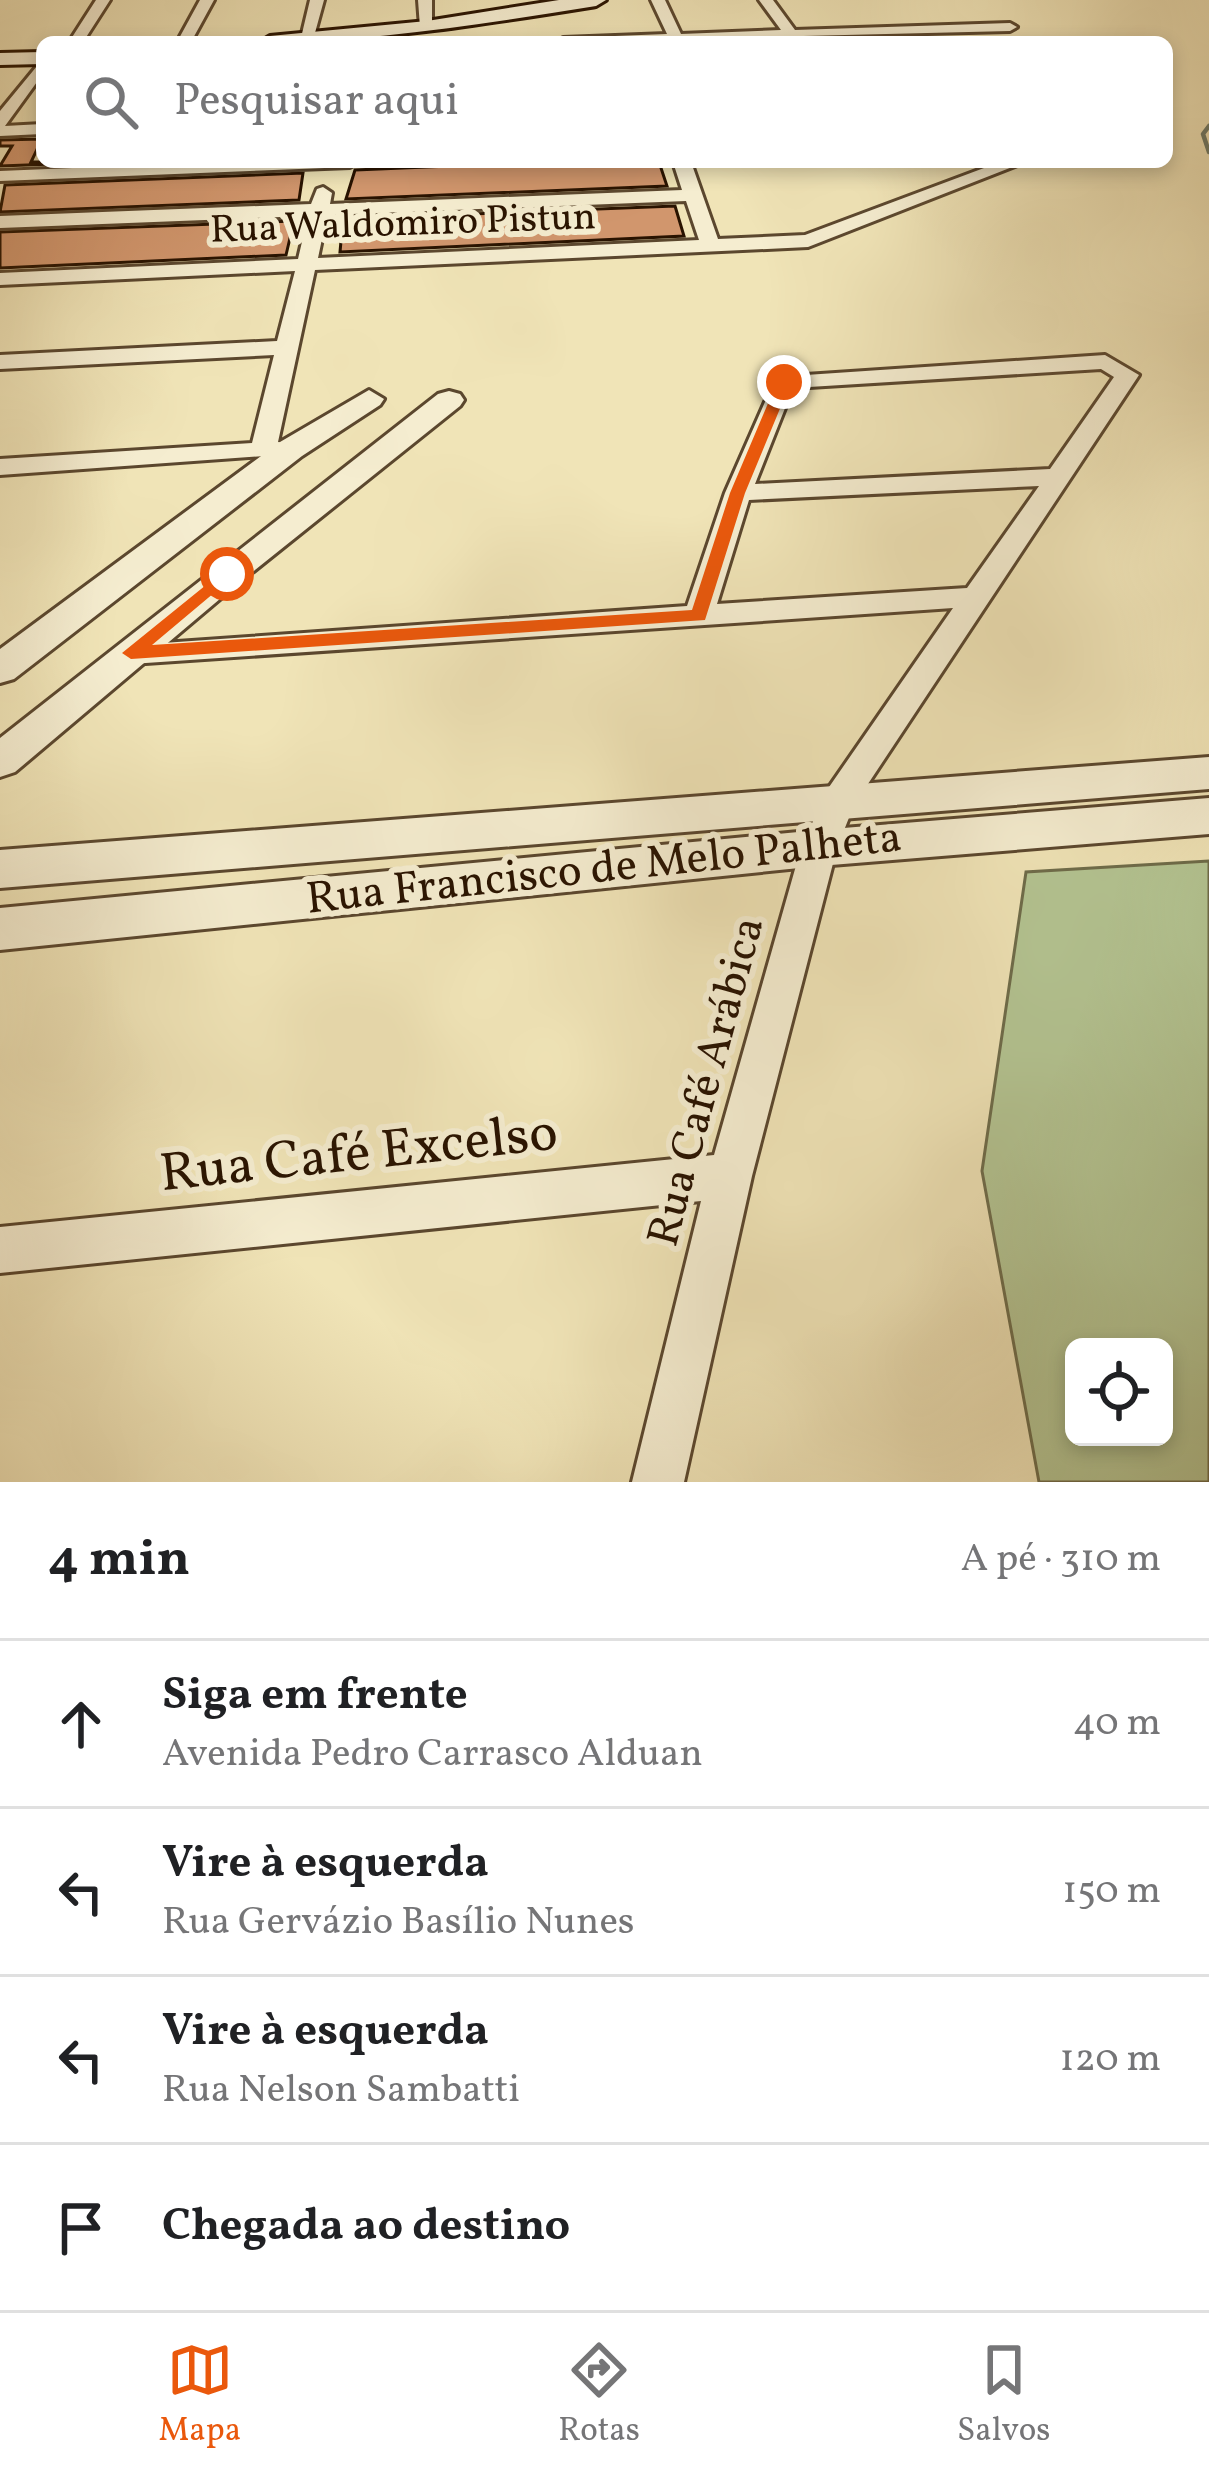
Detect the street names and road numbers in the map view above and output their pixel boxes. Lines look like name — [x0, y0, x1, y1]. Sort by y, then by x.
street label: Rua Waldomiro Pistun — [209, 191, 597, 259]
street label: Rua Francisco de Melo Palheta — [303, 807, 905, 933]
street label: Rua Café Arábica — [634, 910, 782, 1254]
street label: Rua Café Excelso — [157, 1098, 561, 1214]

